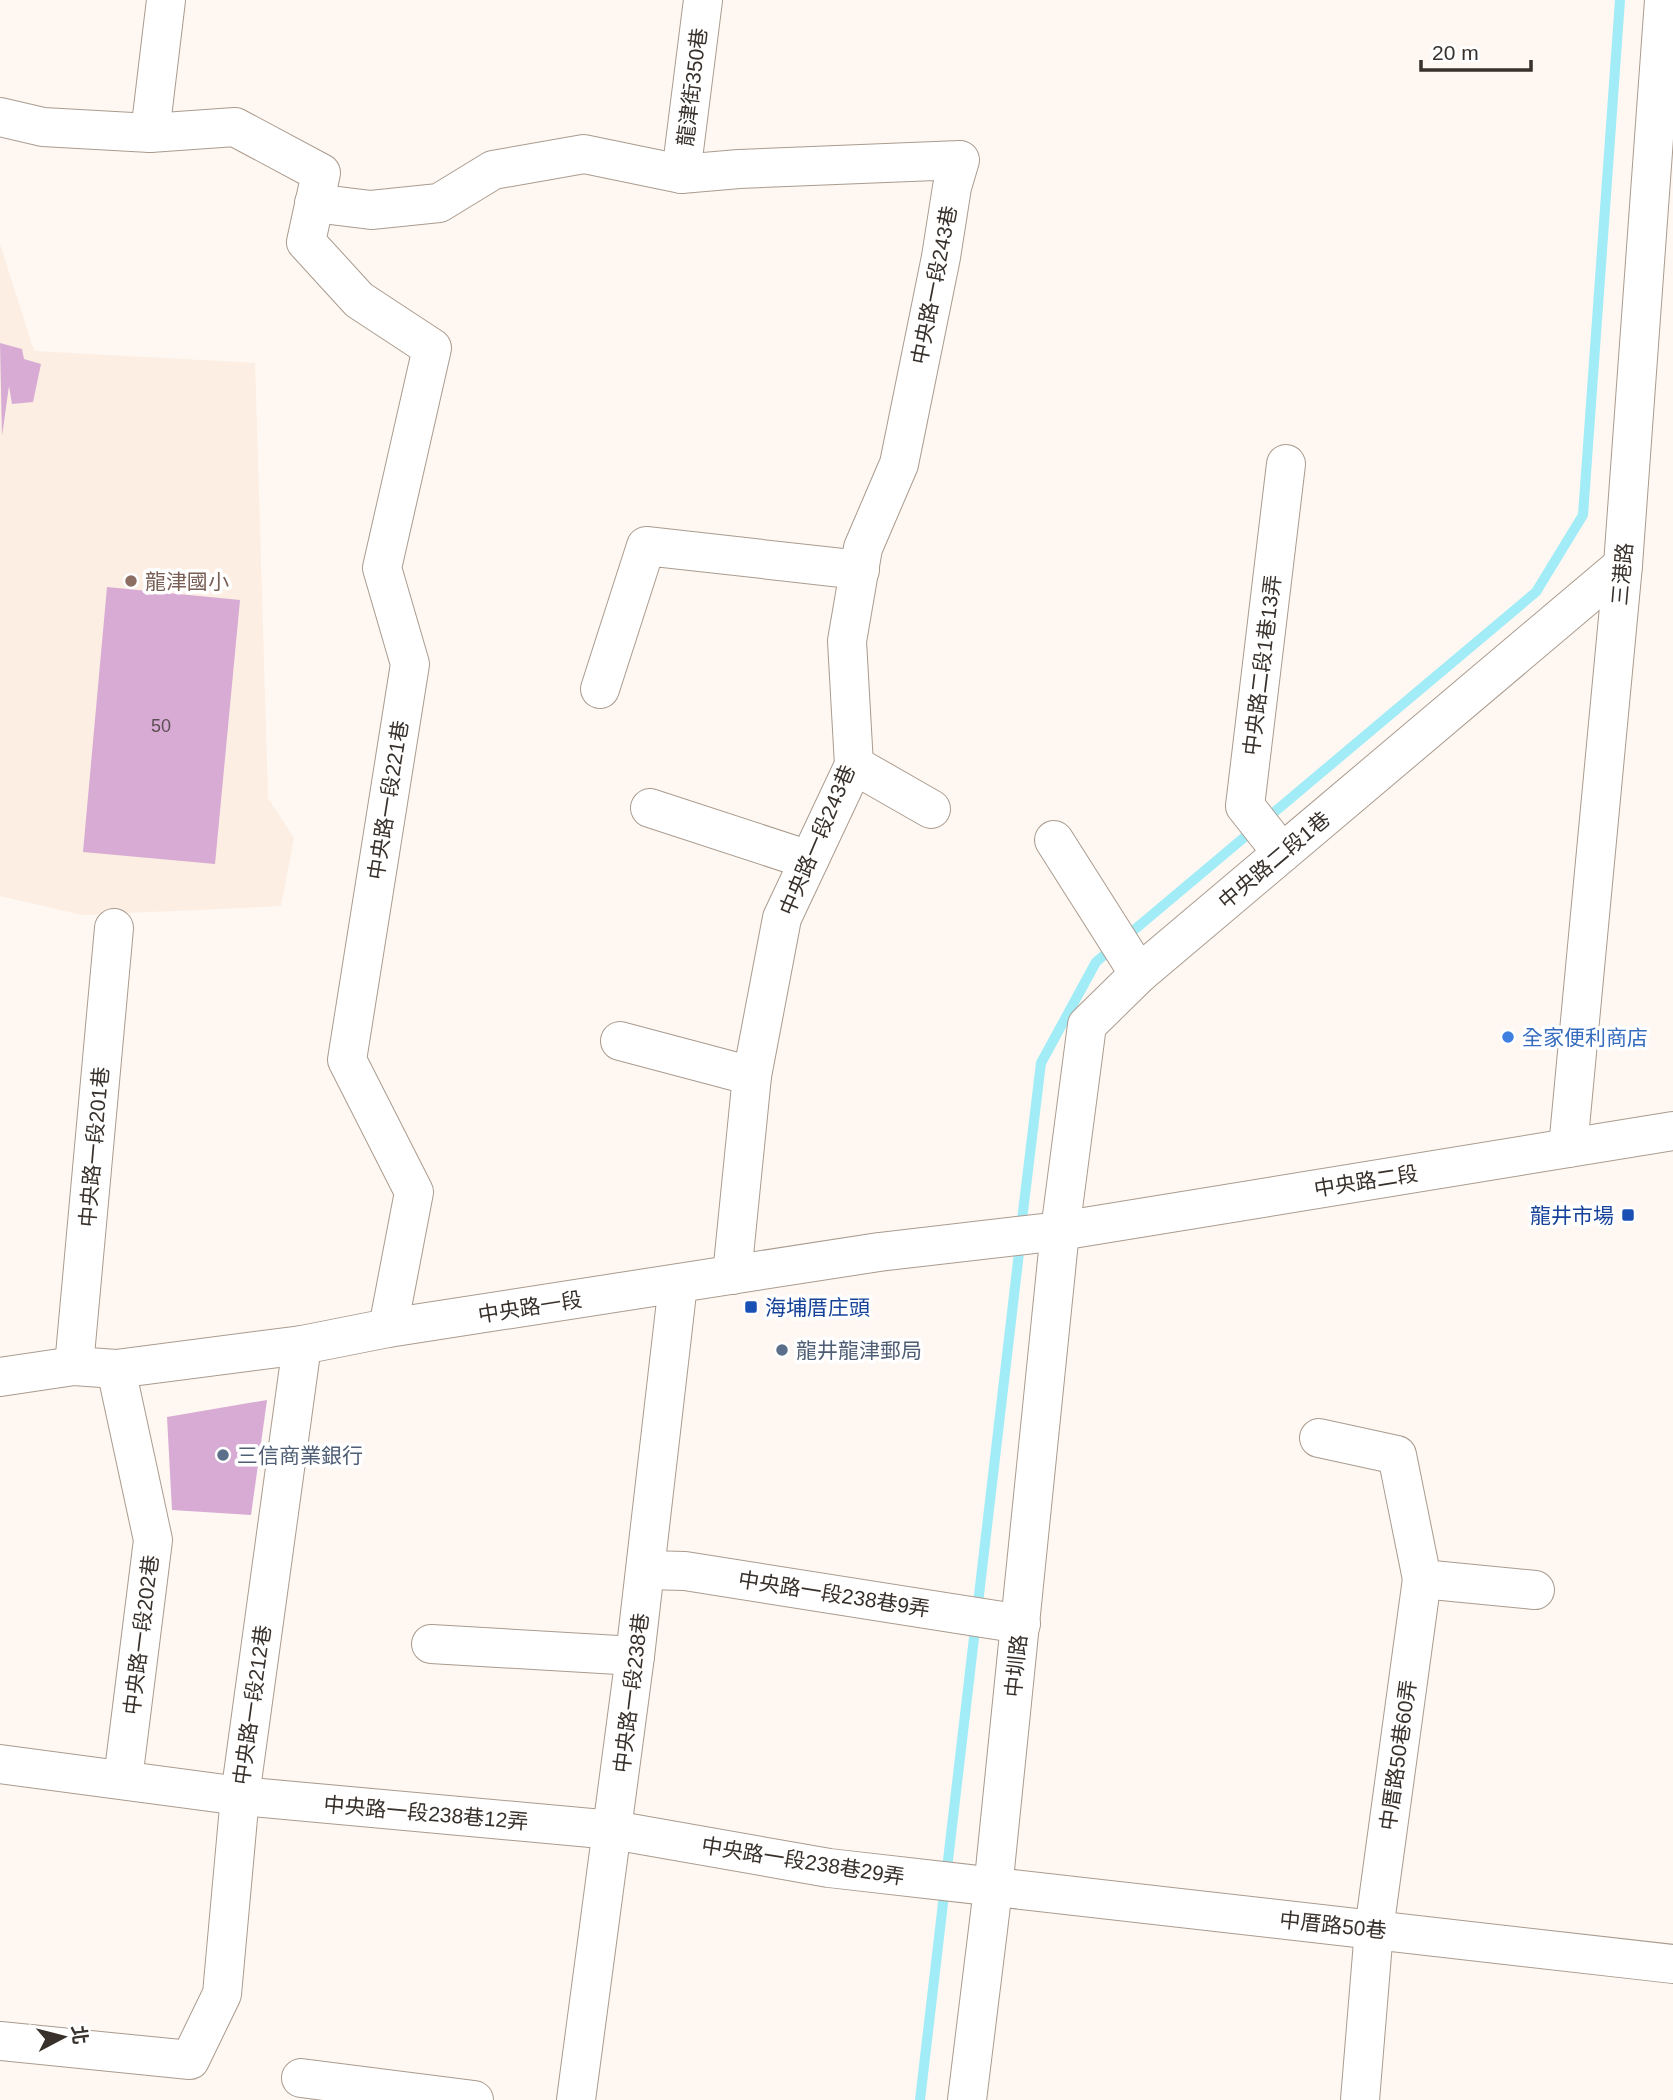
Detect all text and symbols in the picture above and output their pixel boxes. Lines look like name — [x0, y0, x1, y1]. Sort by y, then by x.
street label: 龍津街350巷 — [673, 27, 711, 147]
scale bar — [1421, 28, 1531, 72]
text: 20 m — [1432, 41, 1479, 64]
street label: 中央路一段243巷 — [907, 204, 961, 366]
street label: 三港路 — [1608, 542, 1636, 606]
place label: 龍津國小 — [145, 570, 229, 593]
marker: 龍津國小 — [123, 573, 139, 589]
street label: 中央路二段1巷13弄 — [1239, 573, 1285, 757]
house number: 50 — [151, 716, 171, 736]
street label: 中央路一段221巷 — [364, 719, 412, 881]
street label: 中央路一段243巷 — [775, 761, 859, 919]
street label: 中央路二段1巷 — [1214, 807, 1334, 913]
place label: 全家便利商店 — [1522, 1026, 1648, 1049]
marker: 全家便利商店 — [1500, 1029, 1516, 1045]
street label: 中央路一段201巷 — [76, 1066, 112, 1228]
street label: 中央路二段 — [1312, 1161, 1420, 1201]
place label: 龍井市場 — [1530, 1204, 1614, 1227]
marker: 龍井市場 — [1620, 1207, 1636, 1223]
street label: 中央路一段 — [476, 1287, 584, 1327]
place label: 海埔厝庄頭 — [765, 1296, 870, 1319]
marker: 海埔厝庄頭 — [743, 1299, 759, 1315]
place label: 龍井龍津郵局 — [796, 1339, 922, 1362]
marker: 龍井龍津郵局 — [774, 1342, 790, 1358]
place label: 三信商業銀行 — [237, 1444, 363, 1467]
marker: 三信商業銀行 — [215, 1447, 231, 1463]
street label: 中央路一段202巷 — [120, 1554, 162, 1716]
street label: 中央路一段238巷9弄 — [737, 1567, 931, 1621]
street label: 中央路一段238巷 — [610, 1612, 652, 1774]
street label: 中央路一段212巷 — [229, 1624, 275, 1786]
street label: 中圳路 — [1001, 1633, 1031, 1699]
street label: 中厝路50巷60弄 — [1376, 1678, 1420, 1832]
street label: 中央路一段238巷12弄 — [323, 1793, 529, 1833]
street label: 中央路一段238巷29弄 — [700, 1834, 906, 1888]
street label: 中厝路50巷 — [1278, 1908, 1388, 1942]
north arrow — [28, 2002, 98, 2072]
text: 北 — [68, 2024, 91, 2046]

